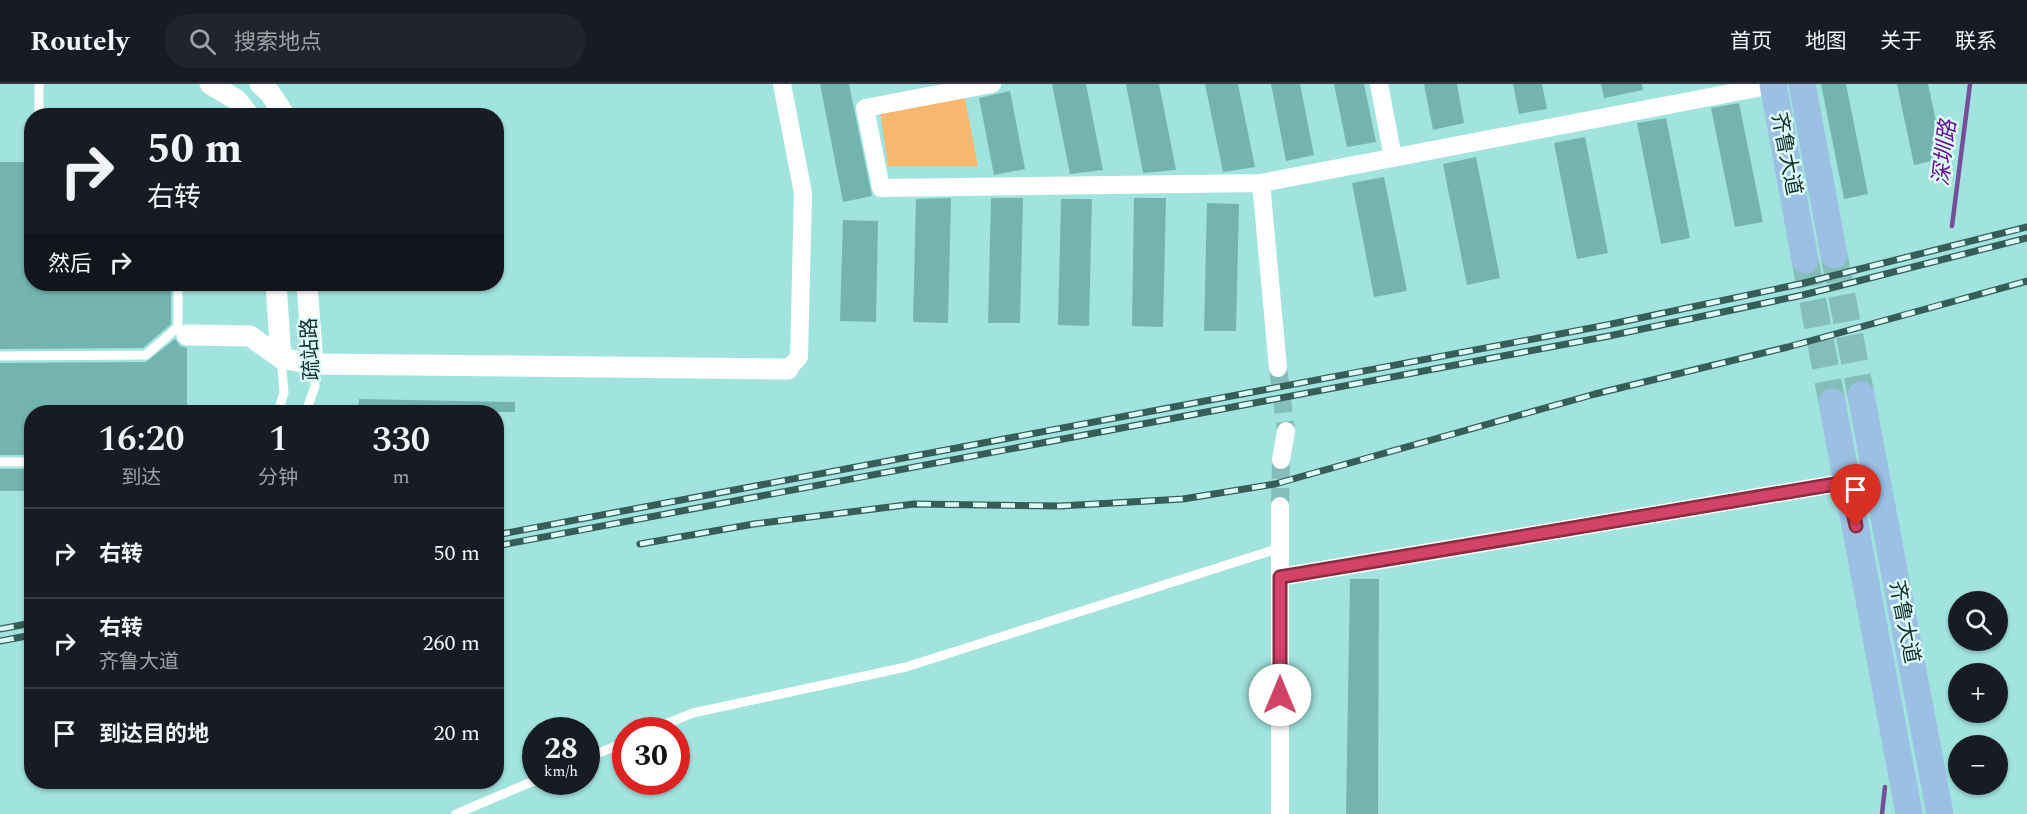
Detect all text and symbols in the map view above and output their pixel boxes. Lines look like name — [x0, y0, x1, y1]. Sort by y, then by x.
search box — [165, 14, 585, 68]
text: Routely — [30, 20, 129, 63]
icon: search — [186, 25, 219, 58]
text: 搜索地点 — [234, 26, 322, 59]
text: 首页 — [1730, 26, 1772, 58]
text: 地图 — [1805, 26, 1847, 58]
text: 关于 — [1880, 26, 1922, 58]
text: 联系 — [1955, 26, 1997, 58]
street label: 齐鲁大道 — [1762, 110, 1810, 198]
water label: 深圳路 — [1925, 116, 1966, 188]
text: 50 m — [147, 118, 242, 181]
icon: right — [48, 132, 126, 210]
text: 右转 — [147, 177, 201, 219]
icon: right — [104, 246, 137, 279]
text: 然后 — [48, 248, 92, 281]
street label: 疏站路 — [293, 317, 329, 381]
text: 16:20 — [98, 412, 184, 467]
text: 1 — [269, 412, 288, 467]
text: 330 — [372, 413, 430, 468]
text: m — [393, 462, 410, 492]
text: 到达 — [121, 463, 161, 493]
text: 分钟 — [258, 463, 298, 493]
pin — [1830, 464, 1881, 526]
icon: arrive — [1839, 473, 1872, 506]
icon: right — [48, 537, 81, 570]
text: 50 m — [434, 537, 480, 570]
text: 右转 — [99, 538, 143, 571]
street label: 齐鲁大道 — [1880, 578, 1928, 666]
map controls — [1948, 591, 2008, 795]
button: search — [1948, 591, 2008, 651]
text: 右转 — [99, 612, 143, 645]
icon: right — [48, 627, 81, 660]
text: 260 m — [423, 627, 480, 660]
text: 齐鲁大道 — [99, 647, 179, 677]
position arrow — [1248, 663, 1312, 727]
button: + — [1948, 663, 2008, 723]
icon: arrive — [48, 717, 81, 750]
text: 20 m — [434, 717, 480, 750]
speed limit sign: 30 — [612, 717, 690, 795]
text: 到达目的地 — [99, 718, 209, 751]
text: 28 — [544, 726, 578, 772]
button: − — [1948, 735, 2008, 795]
text: km/h — [544, 760, 578, 783]

